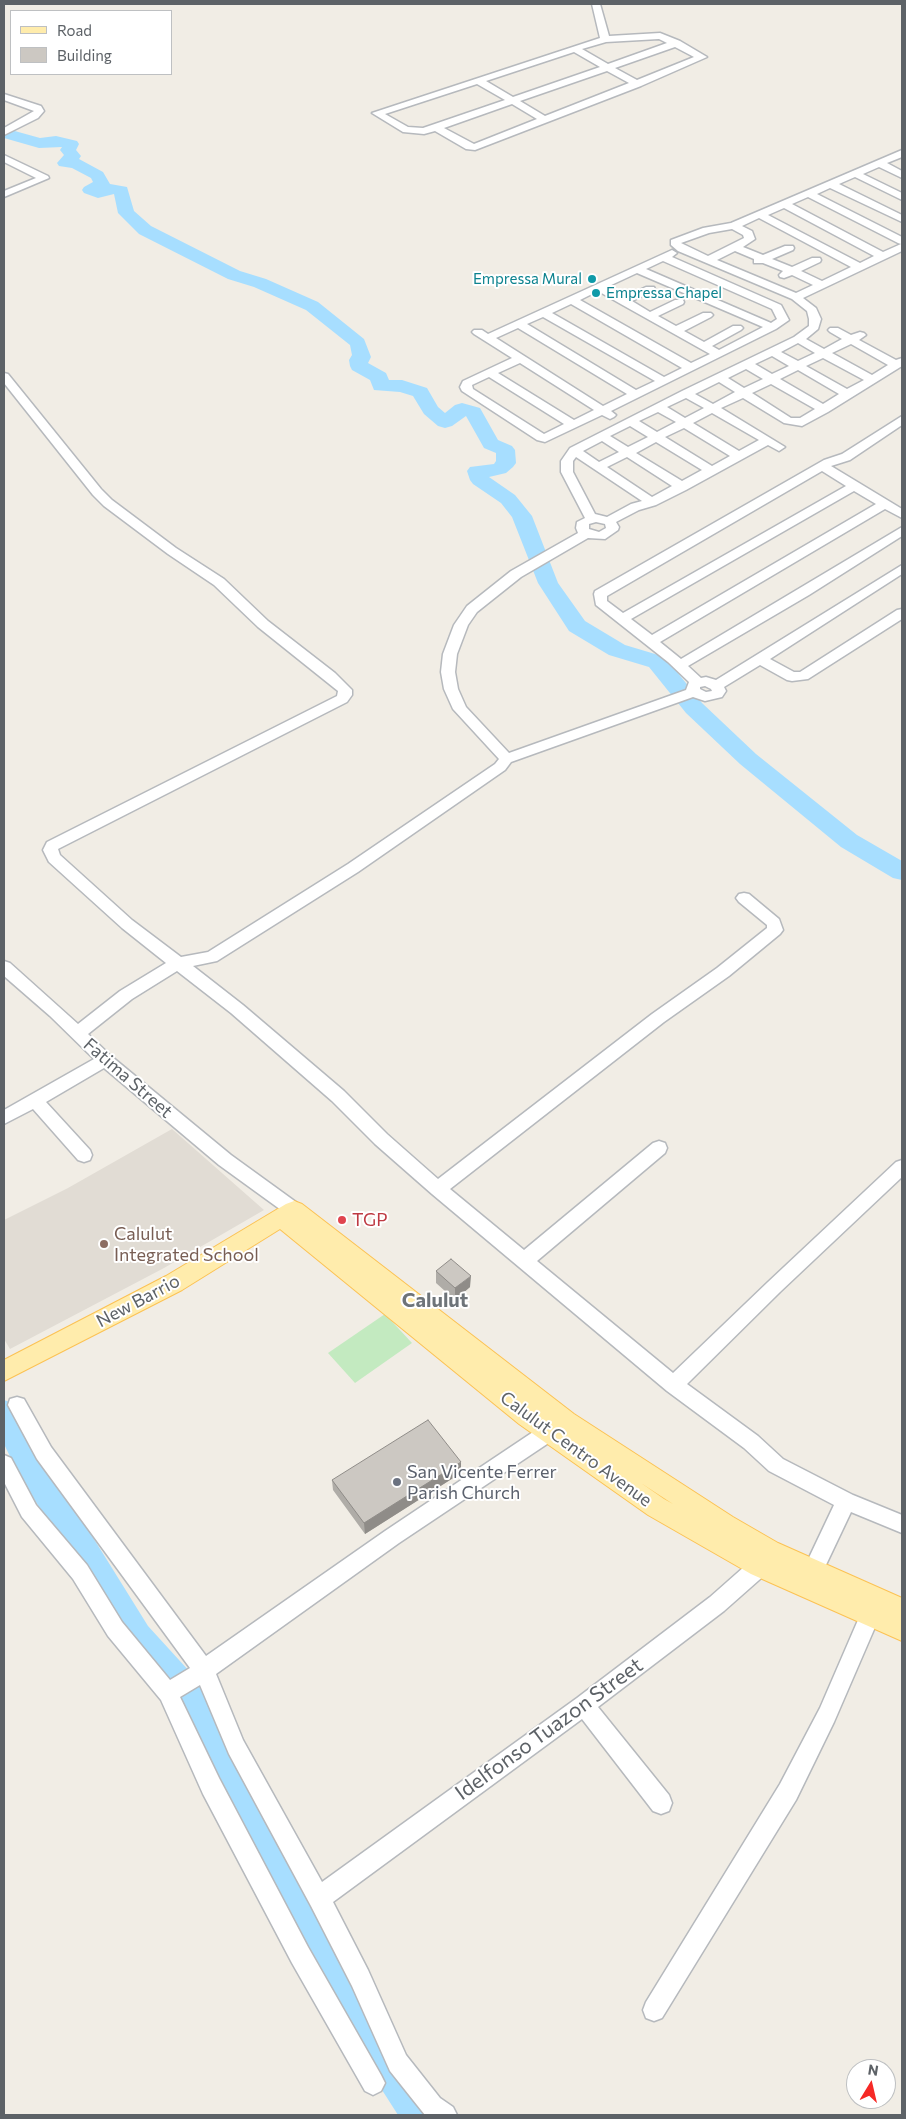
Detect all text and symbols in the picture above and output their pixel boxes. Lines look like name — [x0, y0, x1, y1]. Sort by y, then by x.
legend — [10, 10, 172, 75]
text: Road — [57, 21, 92, 39]
text: Building — [57, 46, 112, 64]
place label: Empressa Mural — [473, 270, 582, 288]
marker: Empressa Mural — [586, 273, 598, 285]
place label: Empressa Chapel — [606, 284, 722, 302]
marker: Empressa Chapel — [590, 287, 602, 299]
street label: Fatima Street — [79, 1033, 177, 1123]
place label: TGP — [352, 1209, 387, 1231]
marker: TGP — [336, 1214, 348, 1226]
place label: Calulut Integrated School — [114, 1223, 259, 1266]
marker: Calulut Integrated School — [98, 1238, 110, 1250]
street label: New Barrio — [93, 1270, 183, 1332]
district label: Calulut — [402, 1288, 468, 1312]
street label: Calulut Centro Avenue — [496, 1387, 656, 1511]
place label: San Vicente Ferrer Parish Church — [407, 1461, 557, 1504]
marker: San Vicente Ferrer Parish Church — [391, 1476, 403, 1488]
street label: Idelfonso Tuazon Street — [450, 1652, 648, 1806]
north arrow — [846, 2059, 896, 2109]
text: N — [867, 2060, 880, 2079]

